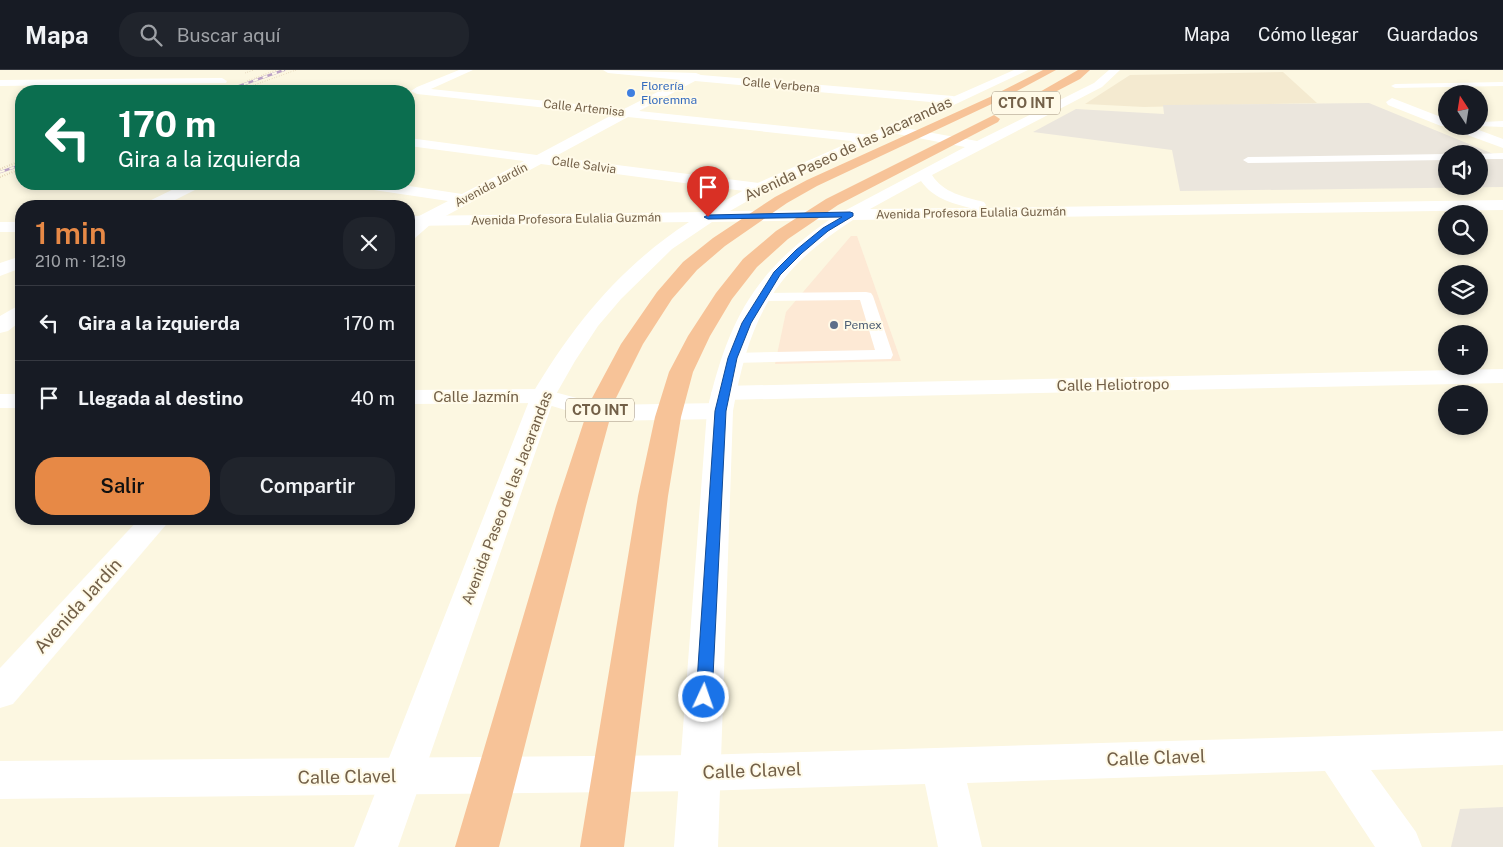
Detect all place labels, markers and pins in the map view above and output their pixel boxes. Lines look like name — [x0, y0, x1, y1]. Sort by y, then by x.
place label: Florería Floremma — [641, 79, 697, 107]
marker: Florería Floremma — [625, 87, 637, 99]
pin — [687, 166, 729, 217]
place label: Pemex — [844, 318, 882, 332]
marker: Pemex — [828, 319, 840, 331]

